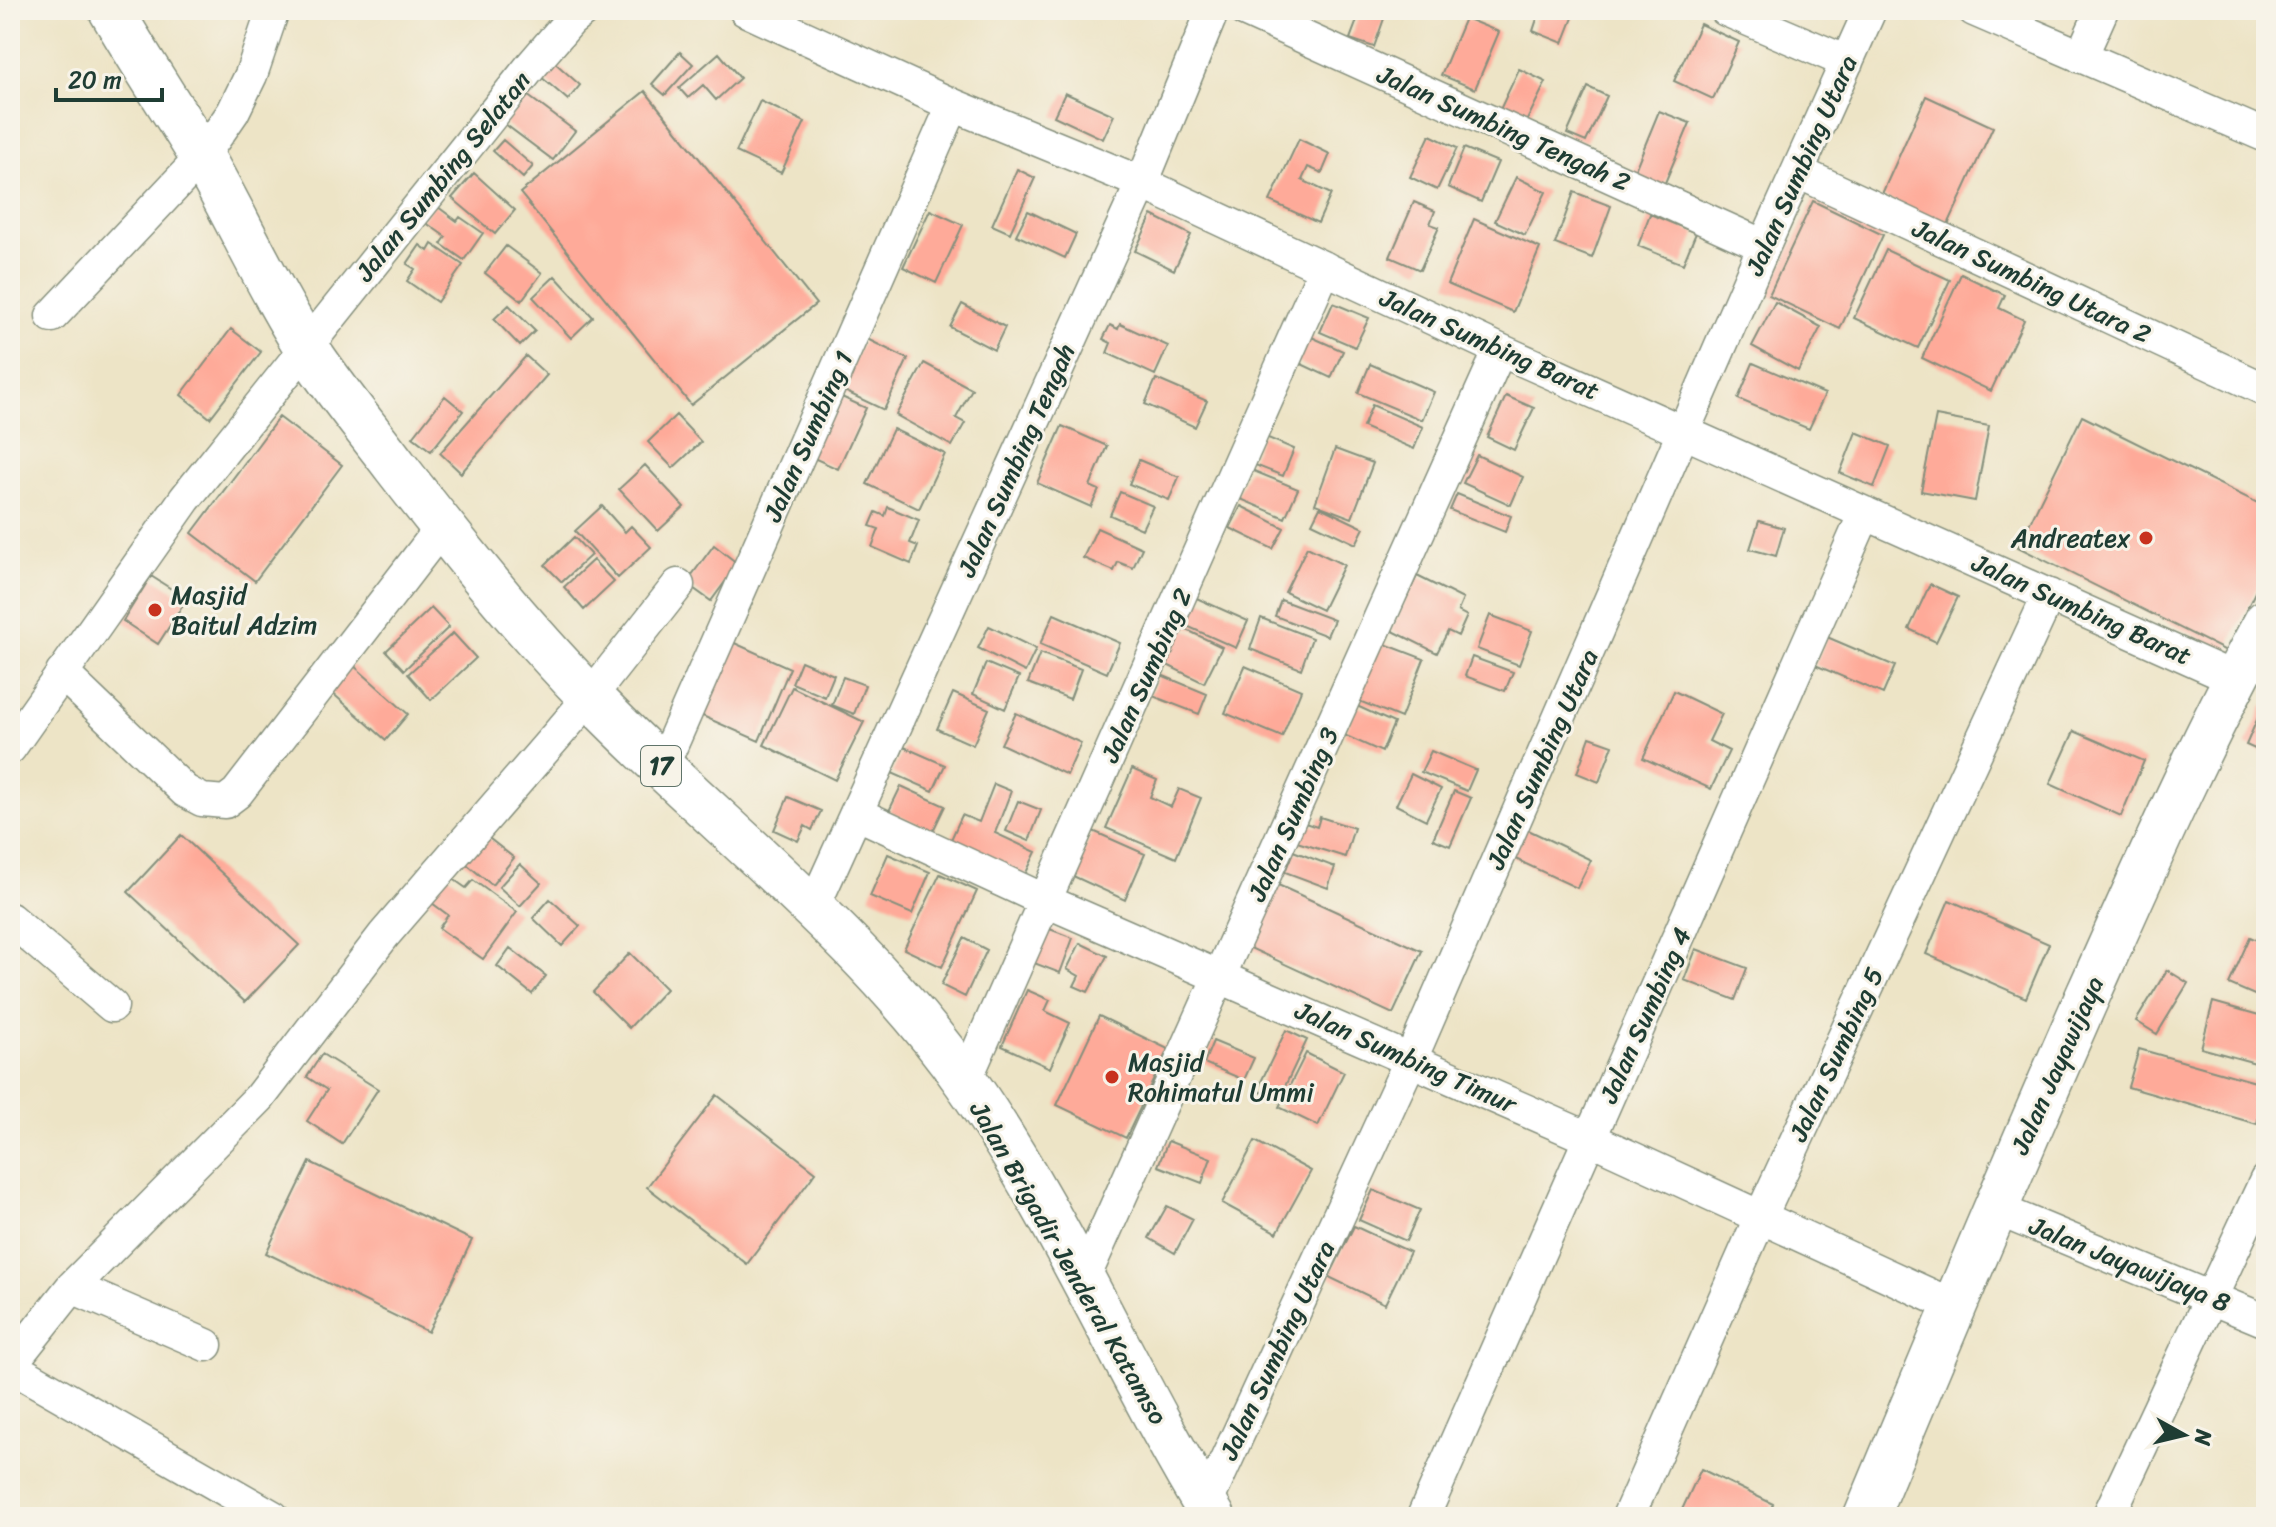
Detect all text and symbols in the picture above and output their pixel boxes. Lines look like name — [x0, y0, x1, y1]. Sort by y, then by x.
street label: Jalan Sumbing Utara — [1731, 47, 1870, 284]
street label: Jalan Sumbing Tengah 2 — [1369, 51, 1638, 205]
scale bar — [56, 52, 162, 102]
text: 20 m — [68, 59, 122, 101]
street label: Jalan Sumbing Selatan — [342, 60, 543, 293]
street label: Jalan Sumbing Utara 2 — [1904, 205, 2159, 357]
street label: Jalan Sumbing Barat — [1372, 274, 1607, 413]
street label: Jalan Sumbing Tengah — [943, 336, 1088, 585]
street label: Jalan Sumbing 1 — [749, 343, 866, 530]
place label: Andreatex — [2010, 515, 2131, 561]
marker: Andreatex — [2137, 529, 2155, 547]
street label: Jalan Sumbing Barat — [1964, 539, 2199, 678]
place label: Masjid Baitul Adzim — [171, 572, 317, 648]
street label: Jalan Sumbing 2 — [1087, 580, 1205, 771]
marker: Masjid Baitul Adzim — [146, 601, 164, 619]
street label: Jalan Sumbing Utara — [1472, 641, 1611, 878]
street label: Jalan Sumbing 3 — [1234, 720, 1352, 909]
road number: 17 — [641, 746, 681, 786]
street label: Jalan Sumbing 4 — [1585, 920, 1704, 1111]
street label: Jalan Sumbing 5 — [1775, 959, 1897, 1150]
street label: Jalan Jayawijaya — [1997, 968, 2117, 1163]
street label: Jalan Sumbing Timur — [1287, 987, 1525, 1127]
place label: Masjid Rohimatul Ummi — [1128, 1039, 1315, 1115]
marker: Masjid Rohimatul Ummi — [1103, 1068, 1121, 1086]
street label: Jalan Brigadir Jenderal Katamso — [957, 1091, 1181, 1434]
street label: Jalan Jayawijaya 8 — [2021, 1202, 2238, 1325]
street label: Jalan Sumbing Utara — [1206, 1233, 1348, 1468]
north arrow — [2144, 1395, 2224, 1475]
text: N — [2183, 1426, 2224, 1449]

